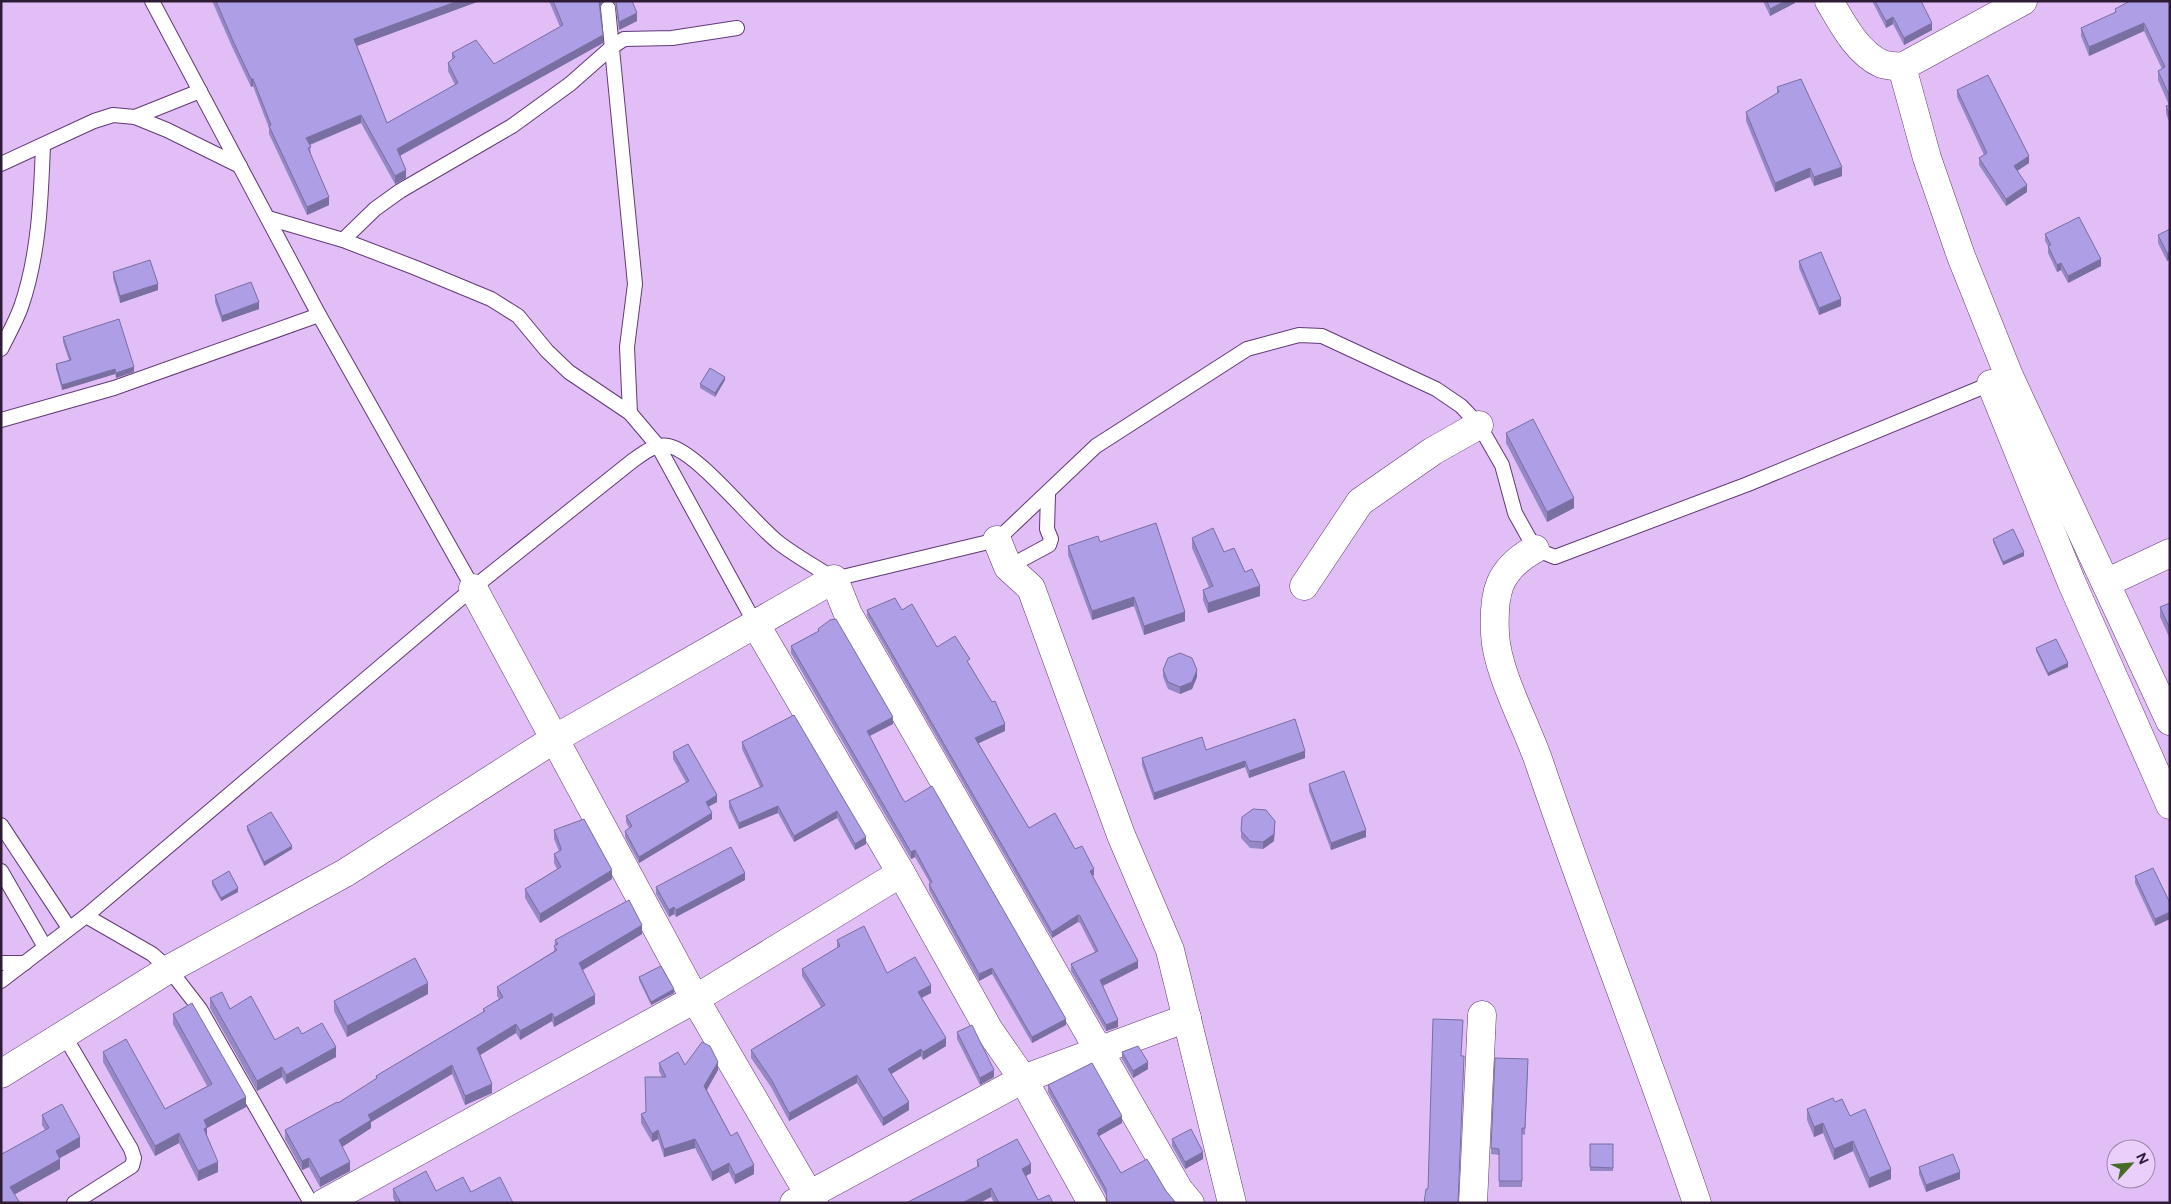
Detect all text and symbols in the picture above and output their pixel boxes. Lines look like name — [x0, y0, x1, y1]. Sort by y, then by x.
north arrow — [2106, 1139, 2156, 1189]
text: N — [2132, 1150, 2152, 1167]

